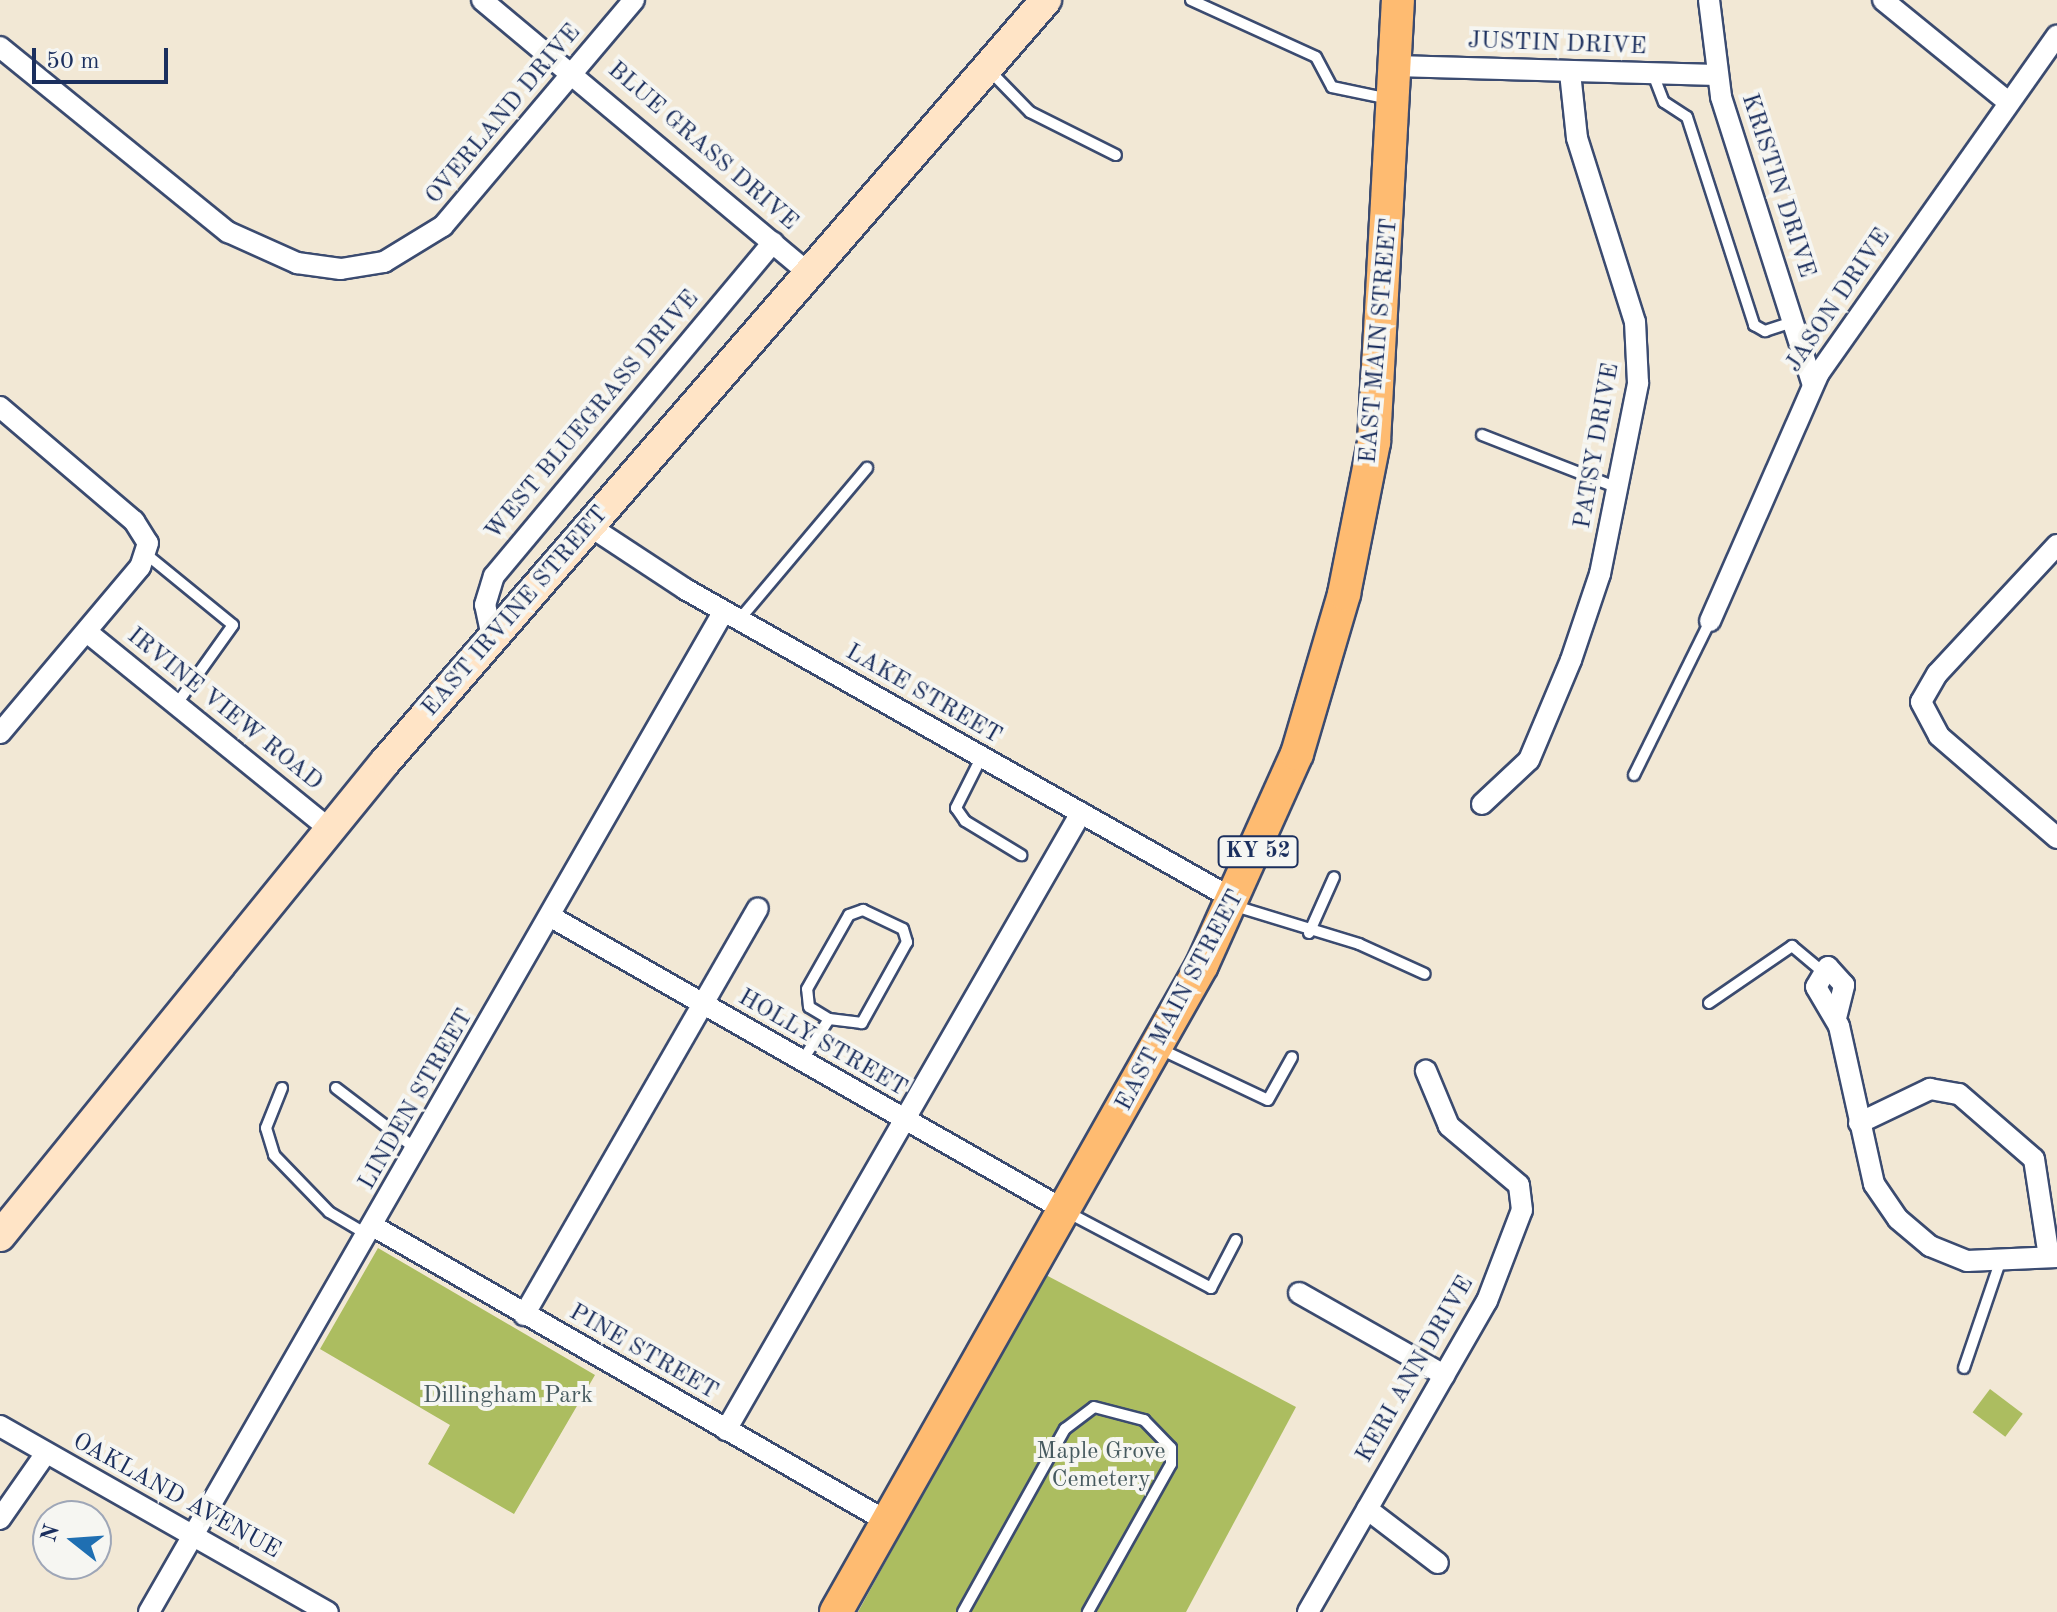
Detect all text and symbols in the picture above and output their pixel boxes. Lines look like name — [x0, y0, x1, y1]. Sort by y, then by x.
street label: OVERLAND DRIVE — [420, 19, 588, 211]
street label: JUSTIN DRIVE — [1467, 27, 1647, 63]
scale bar — [36, 32, 172, 82]
text: 50 m — [46, 50, 100, 74]
street label: BLUE GRASS DRIVE — [601, 56, 803, 238]
street label: KRISTIN DRIVE — [1734, 90, 1820, 282]
street label: EAST MAIN STREET — [1355, 217, 1405, 465]
street label: JASON DRIVE — [1780, 224, 1898, 378]
street label: WEST BLUEGRASS DRIVE — [480, 285, 706, 547]
street label: PATSY DRIVE — [1569, 361, 1627, 531]
street label: EAST IRVINE STREET — [417, 501, 615, 723]
street label: IRVINE VIEW ROAD — [121, 622, 327, 798]
street label: LAKE STREET — [840, 639, 1006, 751]
road number: KY 52 — [1216, 834, 1300, 870]
street label: EAST MAIN STREET — [1110, 886, 1252, 1116]
street label: HOLLY STREET — [732, 984, 912, 1104]
street label: LINDEN STREET — [354, 1004, 480, 1196]
street label: KERI ANN DRIVE — [1351, 1272, 1481, 1468]
street label: PINE STREET — [563, 1299, 723, 1407]
park label: Dillingham Park — [423, 1383, 593, 1411]
street label: OAKLAND AVENUE — [67, 1428, 285, 1566]
park label: Maple Grove Cemetery — [1036, 1439, 1166, 1495]
north arrow — [32, 1500, 112, 1580]
text: N — [38, 1522, 64, 1545]

